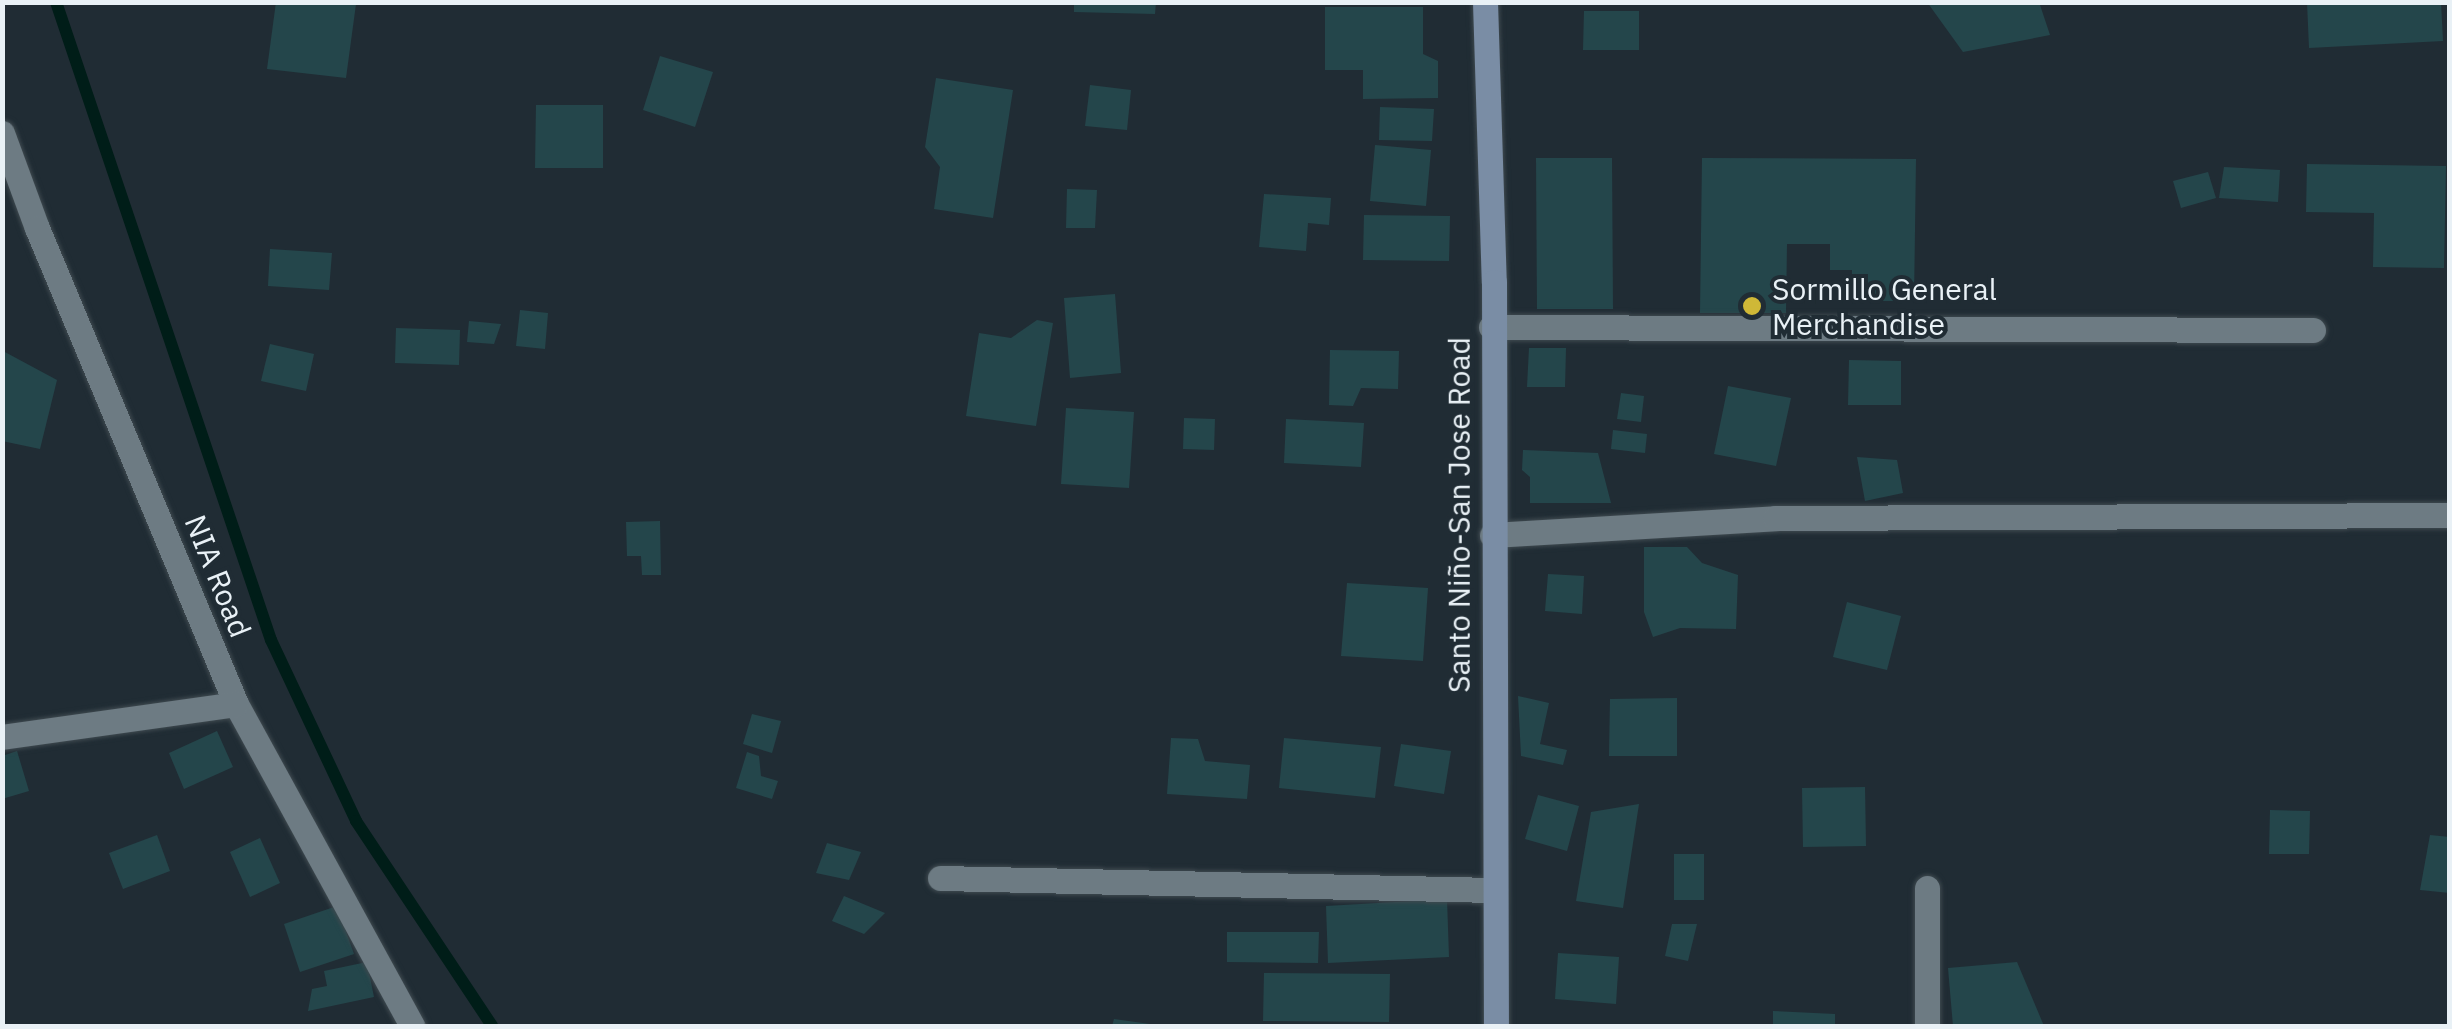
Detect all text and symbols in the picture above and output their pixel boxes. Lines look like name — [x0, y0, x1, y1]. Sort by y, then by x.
place label: Sormillo General Merchandise — [1772, 271, 1997, 342]
marker: Sormillo General Merchandise — [1741, 295, 1763, 317]
street label: Santo Niño-San Jose Road — [1441, 337, 1477, 693]
street label: NIA Road — [177, 510, 259, 642]

